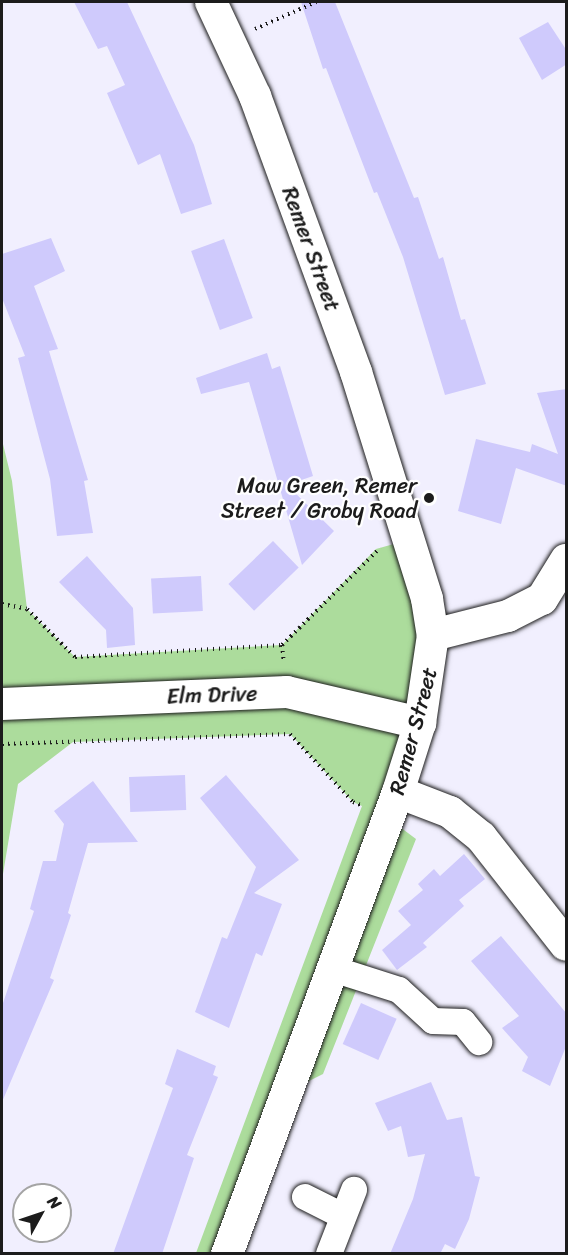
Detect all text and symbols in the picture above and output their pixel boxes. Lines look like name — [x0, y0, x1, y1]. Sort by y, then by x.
street label: Remer Street — [276, 183, 346, 315]
place label: Maw Green, Remer Street / Groby Road — [221, 472, 417, 524]
marker: Maw Green, Remer Street / Groby Road — [422, 491, 436, 505]
street label: Remer Street — [383, 664, 443, 798]
street label: Elm Drive — [166, 680, 258, 710]
north arrow — [12, 1183, 72, 1243]
text: N — [40, 1189, 69, 1216]

